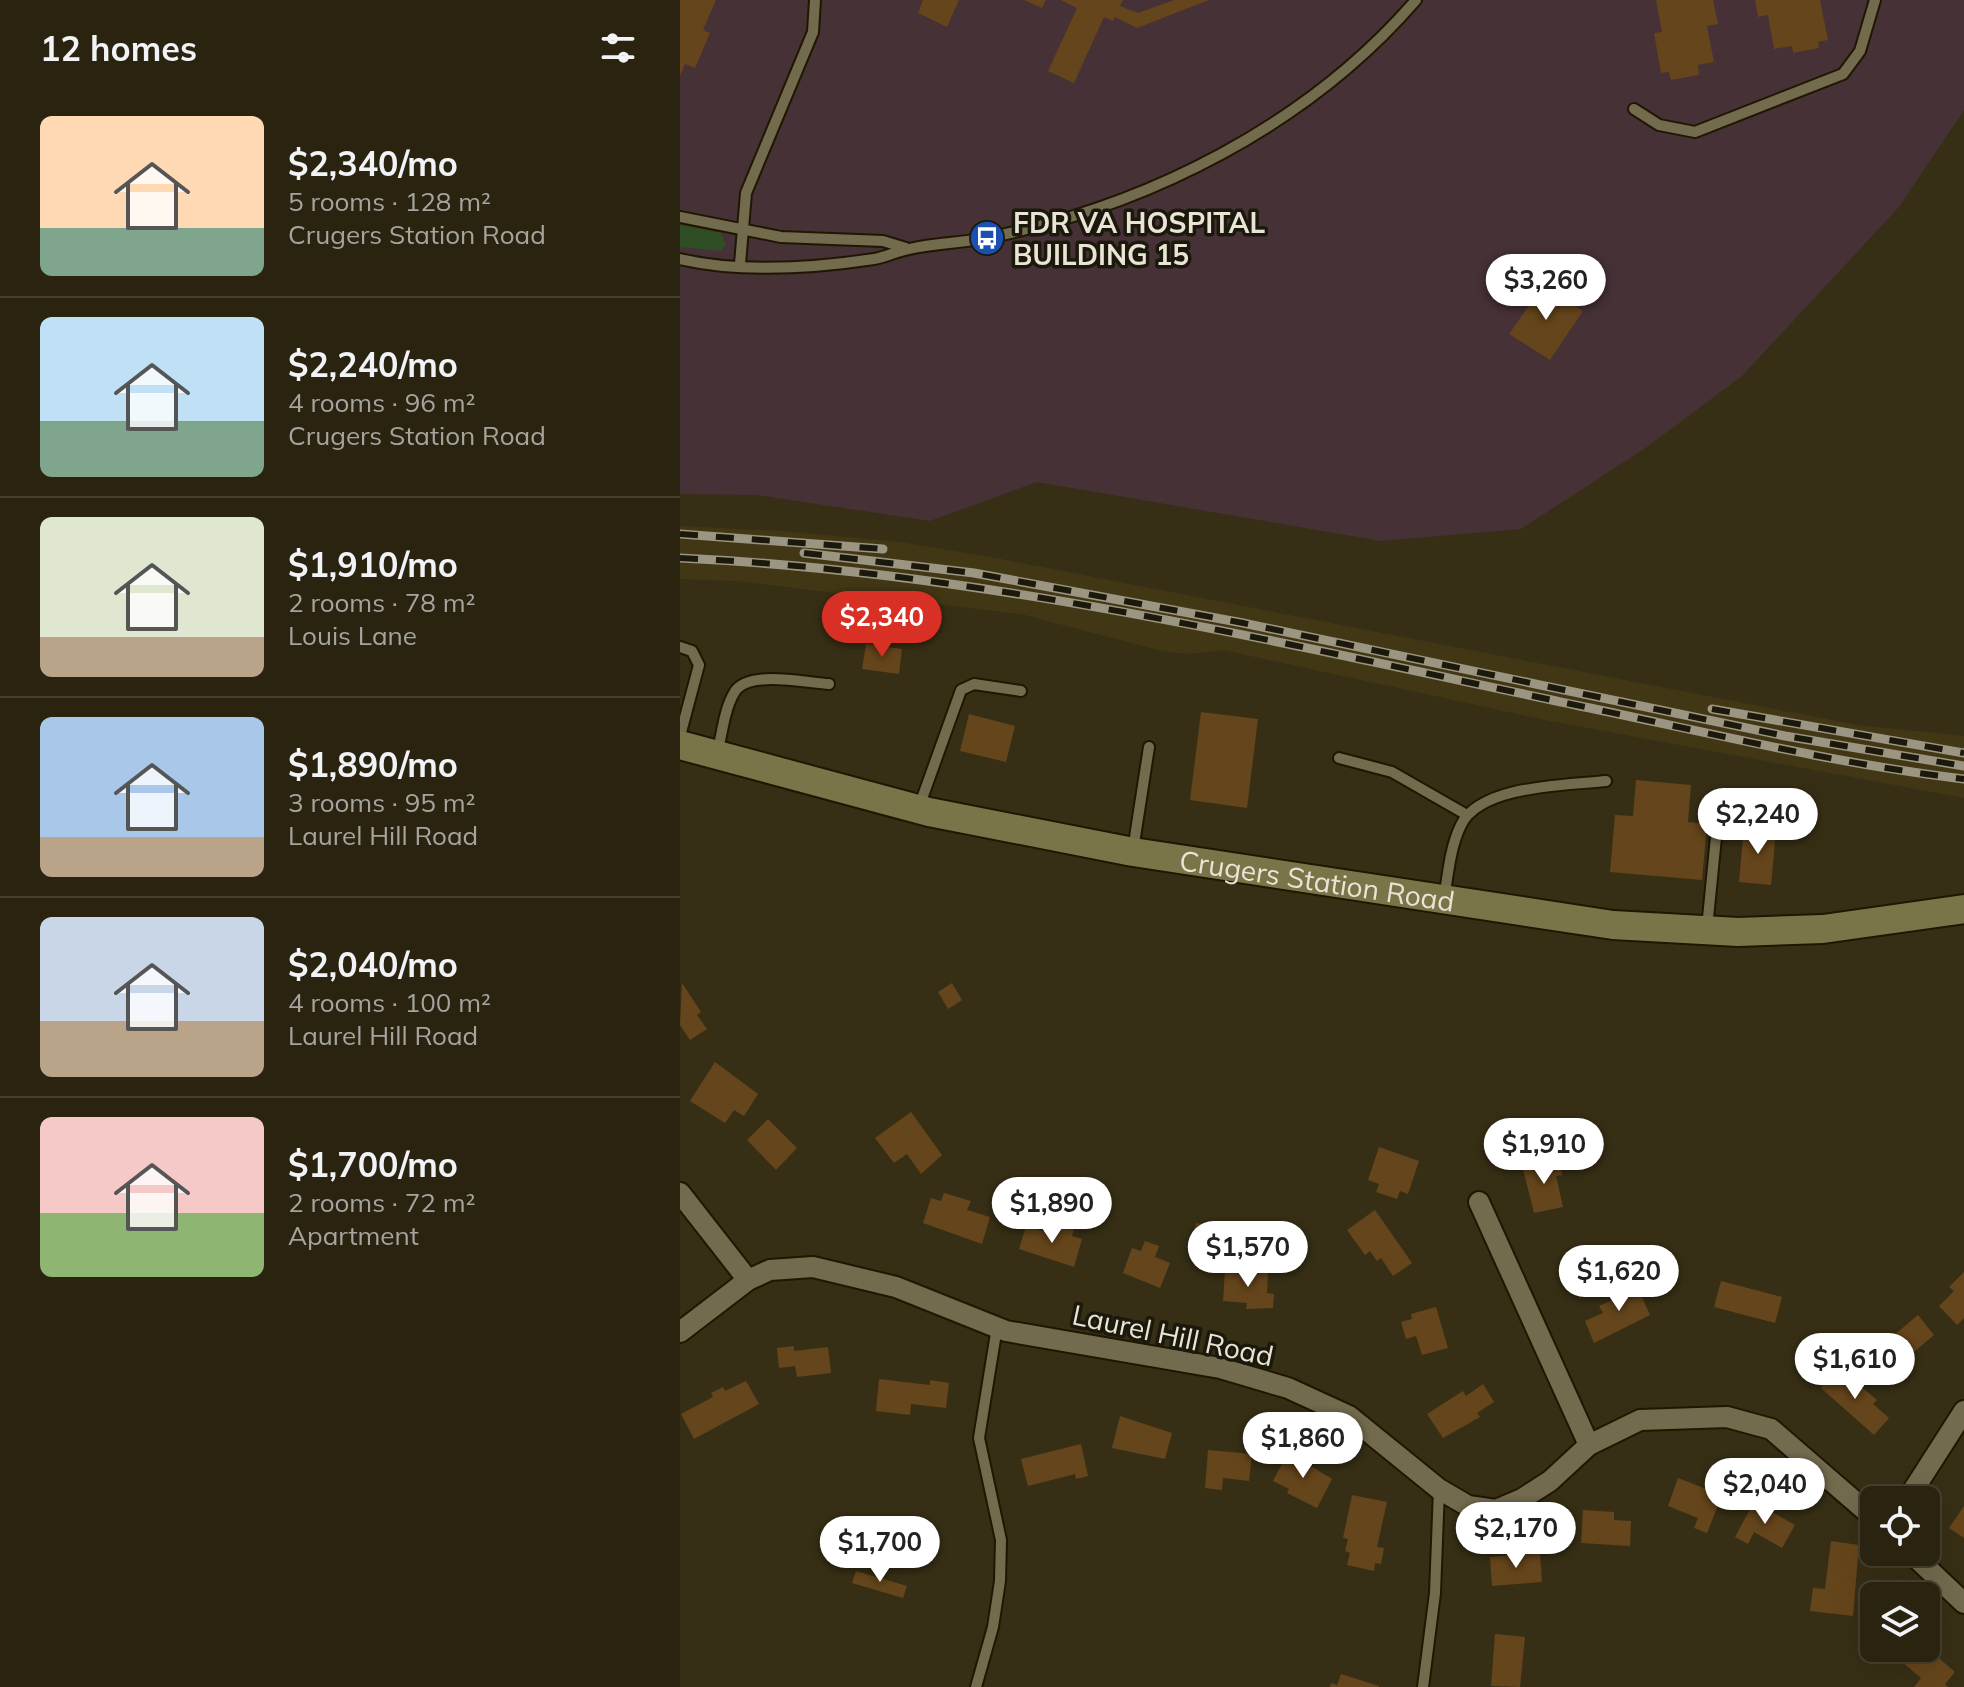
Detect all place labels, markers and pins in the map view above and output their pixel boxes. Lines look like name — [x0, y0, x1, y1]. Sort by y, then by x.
place label: FDR VA HOSPITAL BUILDING 15 — [1013, 205, 1265, 272]
bus stop icon: FDR VA HOSPITAL BUILDING 15 — [968, 219, 1006, 257]
pin: $3,260 — [1481, 254, 1611, 322]
pin: $2,340 — [817, 591, 947, 659]
pin: $2,240 — [1693, 788, 1823, 856]
pin: $1,910 — [1479, 1118, 1609, 1186]
pin: $1,890 — [987, 1177, 1117, 1245]
pin: $1,570 — [1183, 1221, 1313, 1289]
pin: $1,620 — [1554, 1245, 1684, 1313]
pin: $1,610 — [1790, 1333, 1920, 1401]
pin: $1,860 — [1238, 1412, 1368, 1480]
pin: $2,040 — [1700, 1458, 1830, 1526]
pin: $2,170 — [1451, 1502, 1581, 1570]
pin: $1,700 — [815, 1516, 945, 1584]

